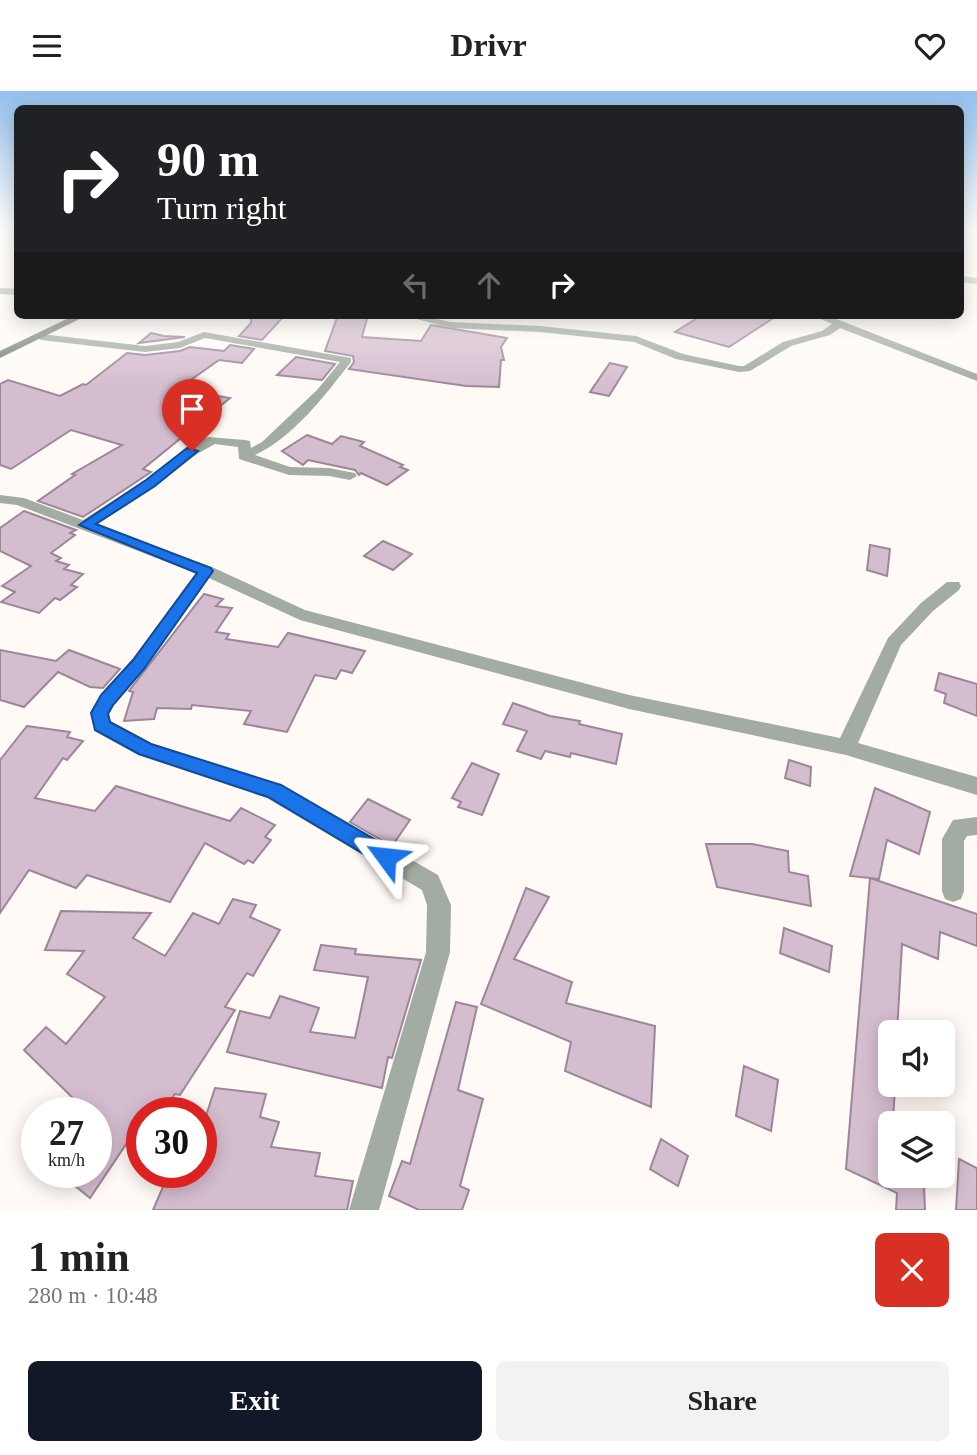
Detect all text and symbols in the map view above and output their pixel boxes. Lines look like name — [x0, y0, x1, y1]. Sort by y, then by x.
icon: menu — [28, 27, 66, 65]
text: Drivr — [450, 27, 527, 63]
icon: heart — [911, 27, 949, 65]
text: 90 m — [157, 132, 259, 187]
icon: right — [42, 133, 133, 224]
text: Turn right — [157, 190, 287, 226]
icon: left — [397, 266, 435, 304]
icon: ahead — [470, 266, 508, 304]
icon: right — [543, 266, 581, 304]
pin — [162, 379, 222, 451]
icon: arrive — [173, 390, 211, 428]
position arrow — [349, 820, 423, 894]
map controls — [878, 1020, 955, 1188]
button: sound — [878, 1020, 955, 1097]
speed limit sign: 30 — [126, 1097, 217, 1188]
button: layers — [878, 1111, 955, 1188]
text: 27 — [49, 1114, 84, 1153]
text: km/h — [48, 1150, 85, 1170]
button: close — [875, 1233, 949, 1307]
text: 1 min — [28, 1234, 130, 1280]
text: 280 m · 10:48 — [28, 1283, 158, 1308]
button: Exit — [28, 1361, 482, 1441]
button: Share — [496, 1361, 949, 1441]

